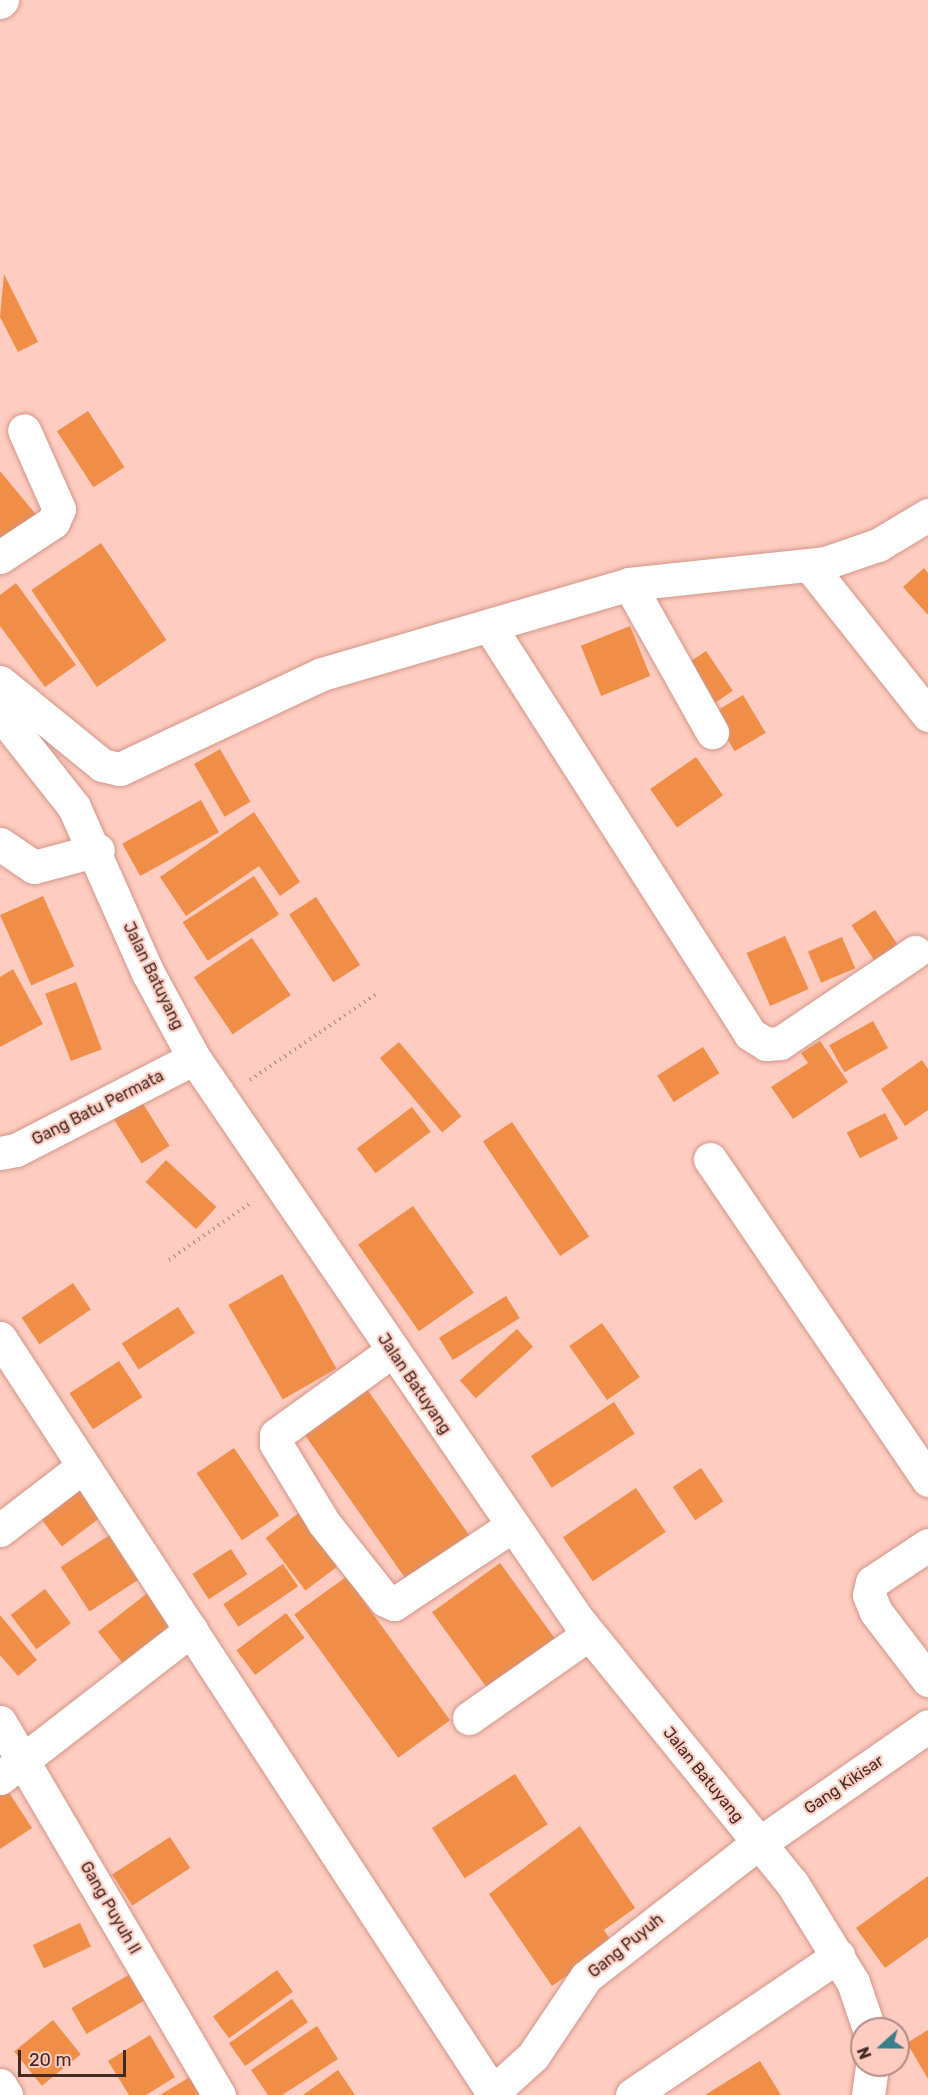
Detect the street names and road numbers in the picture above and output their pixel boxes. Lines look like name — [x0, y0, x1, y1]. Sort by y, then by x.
street label: Jalan Batuyang — [119, 919, 187, 1033]
street label: Gang Batu Permata — [29, 1066, 167, 1150]
street label: Jalan Batuyang — [373, 1330, 455, 1438]
street label: Jalan Batuyang — [659, 1723, 747, 1827]
street label: Gang Kikisar — [801, 1751, 887, 1819]
street label: Gang Puyuh II — [76, 1858, 144, 1958]
street label: Gang Puyuh — [585, 1910, 667, 1982]

